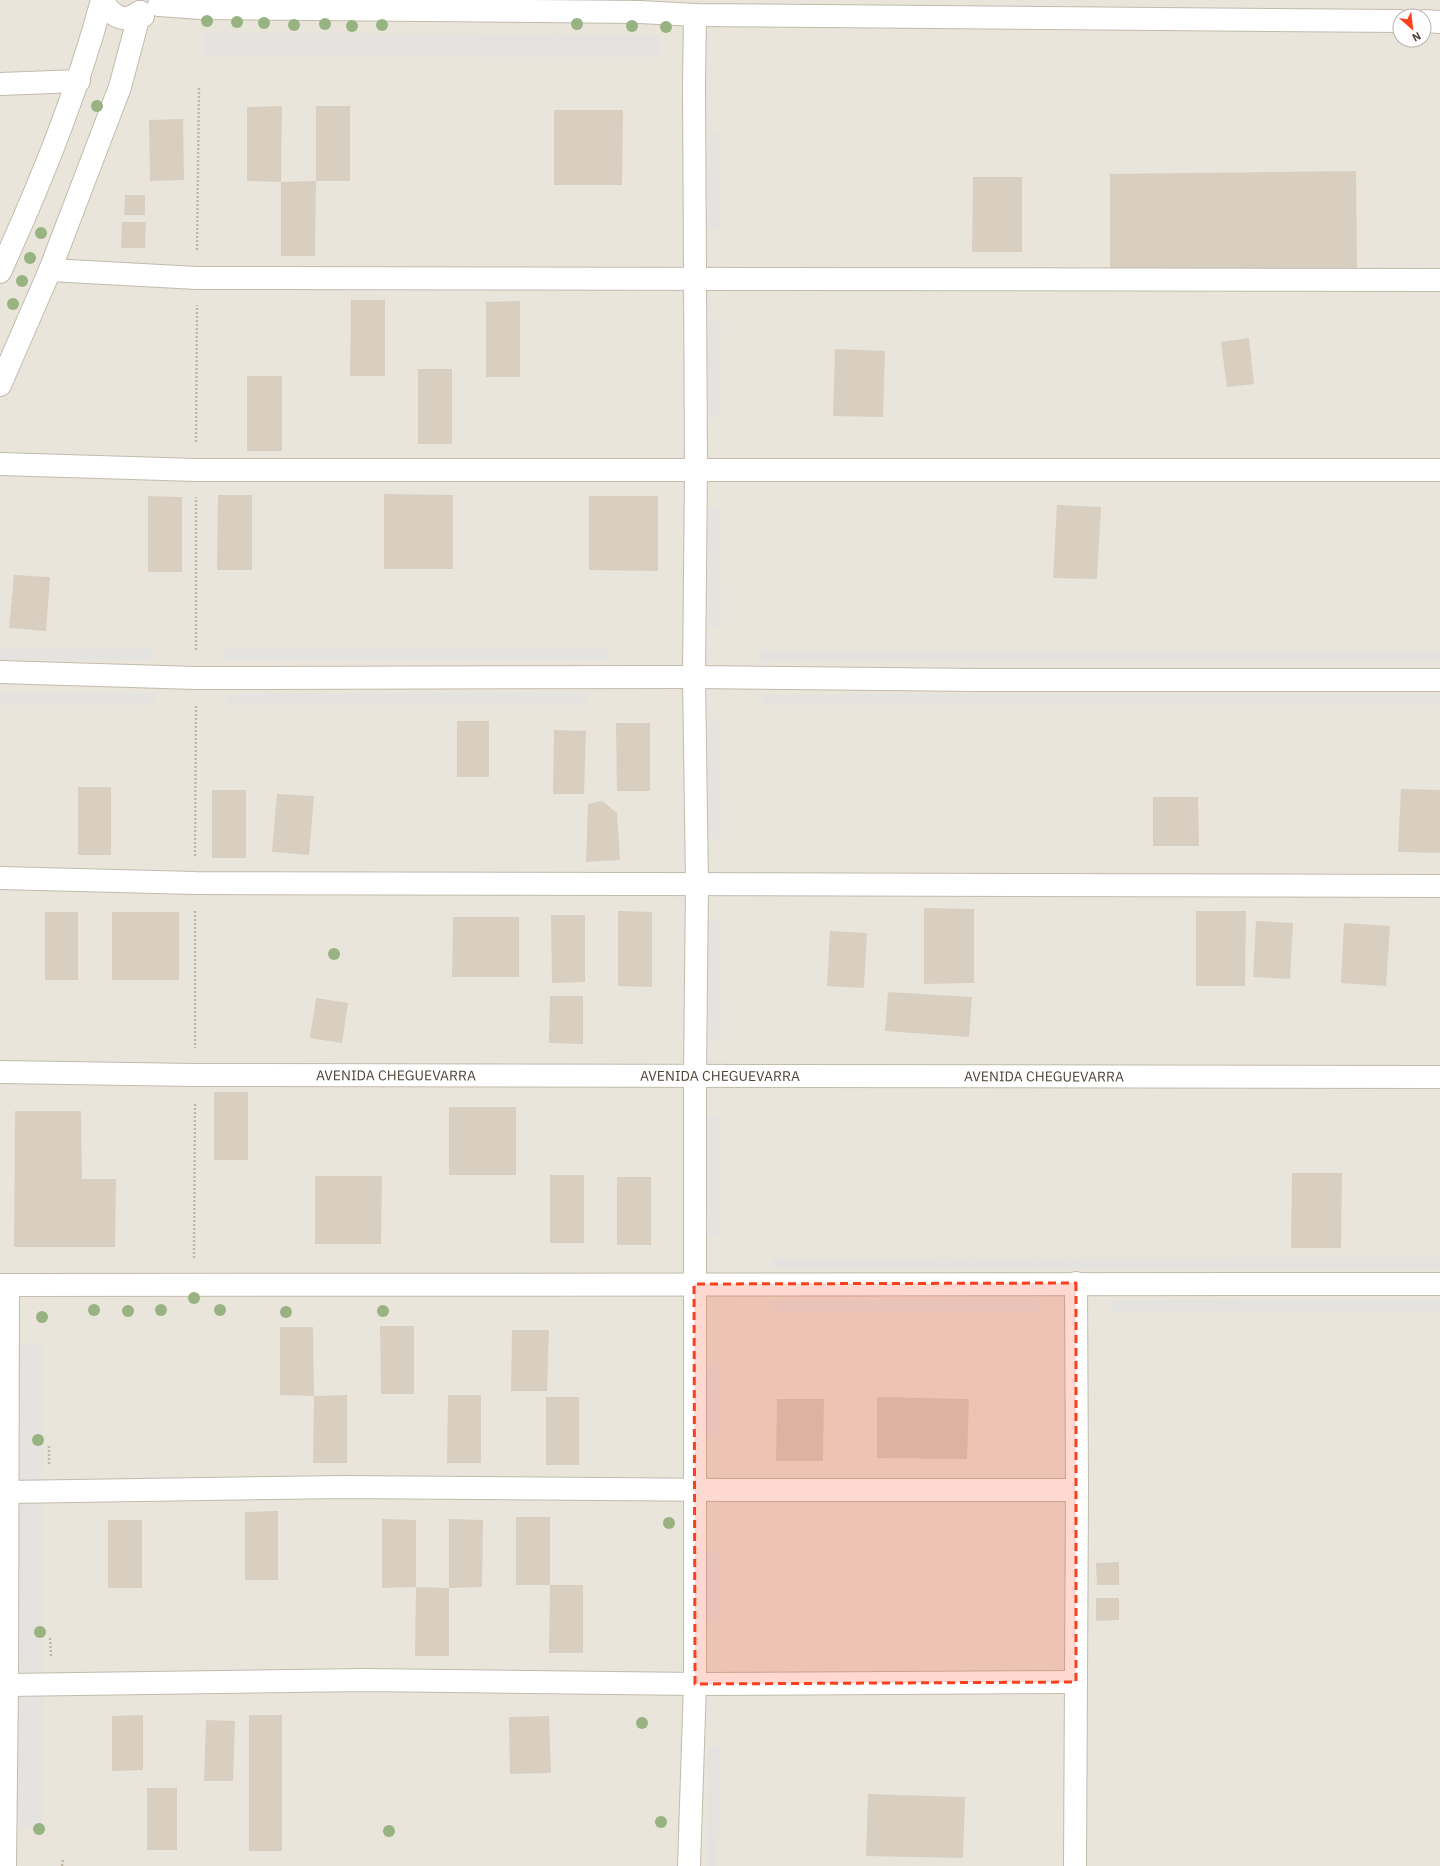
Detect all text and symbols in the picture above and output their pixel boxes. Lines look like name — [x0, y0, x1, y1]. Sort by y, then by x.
north arrow — [1392, 8, 1432, 48]
text: N — [1410, 29, 1423, 45]
street label: AVENIDA CHEGUEVARRA — [316, 1066, 476, 1084]
street label: AVENIDA CHEGUEVARRA — [640, 1067, 800, 1085]
street label: AVENIDA CHEGUEVARRA — [964, 1067, 1124, 1085]

